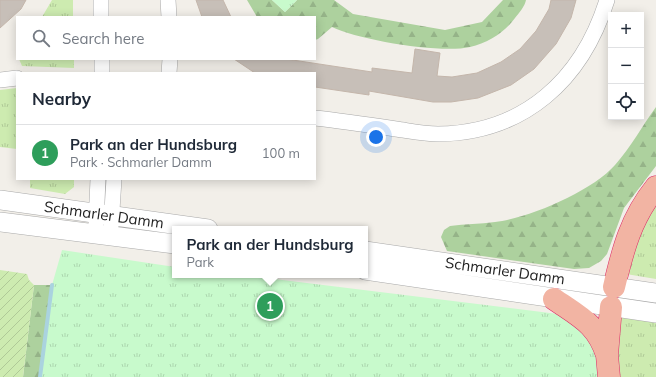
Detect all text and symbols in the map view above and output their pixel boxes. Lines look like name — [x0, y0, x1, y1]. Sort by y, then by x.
map controls — [608, 12, 644, 120]
button: + — [608, 12, 644, 48]
search box — [16, 16, 316, 60]
icon: search — [30, 27, 52, 49]
text: Search here — [62, 29, 144, 48]
button: − — [608, 48, 644, 84]
button: locate — [608, 84, 644, 120]
text: Nearby — [32, 88, 91, 109]
your location — [366, 127, 386, 147]
text: Park an der Hundsburg — [70, 135, 237, 154]
text: 1 — [41, 145, 49, 161]
text: 100 m — [262, 145, 300, 161]
text: Park · Schmarler Damm — [70, 154, 212, 170]
street label: Schmarler Damm — [43, 197, 165, 232]
popup — [172, 226, 368, 278]
text: Park an der Hundsburg — [187, 235, 353, 254]
street label: Schmarler Damm — [444, 253, 566, 288]
text: Park — [187, 254, 214, 270]
pin: 1 — [257, 291, 283, 321]

